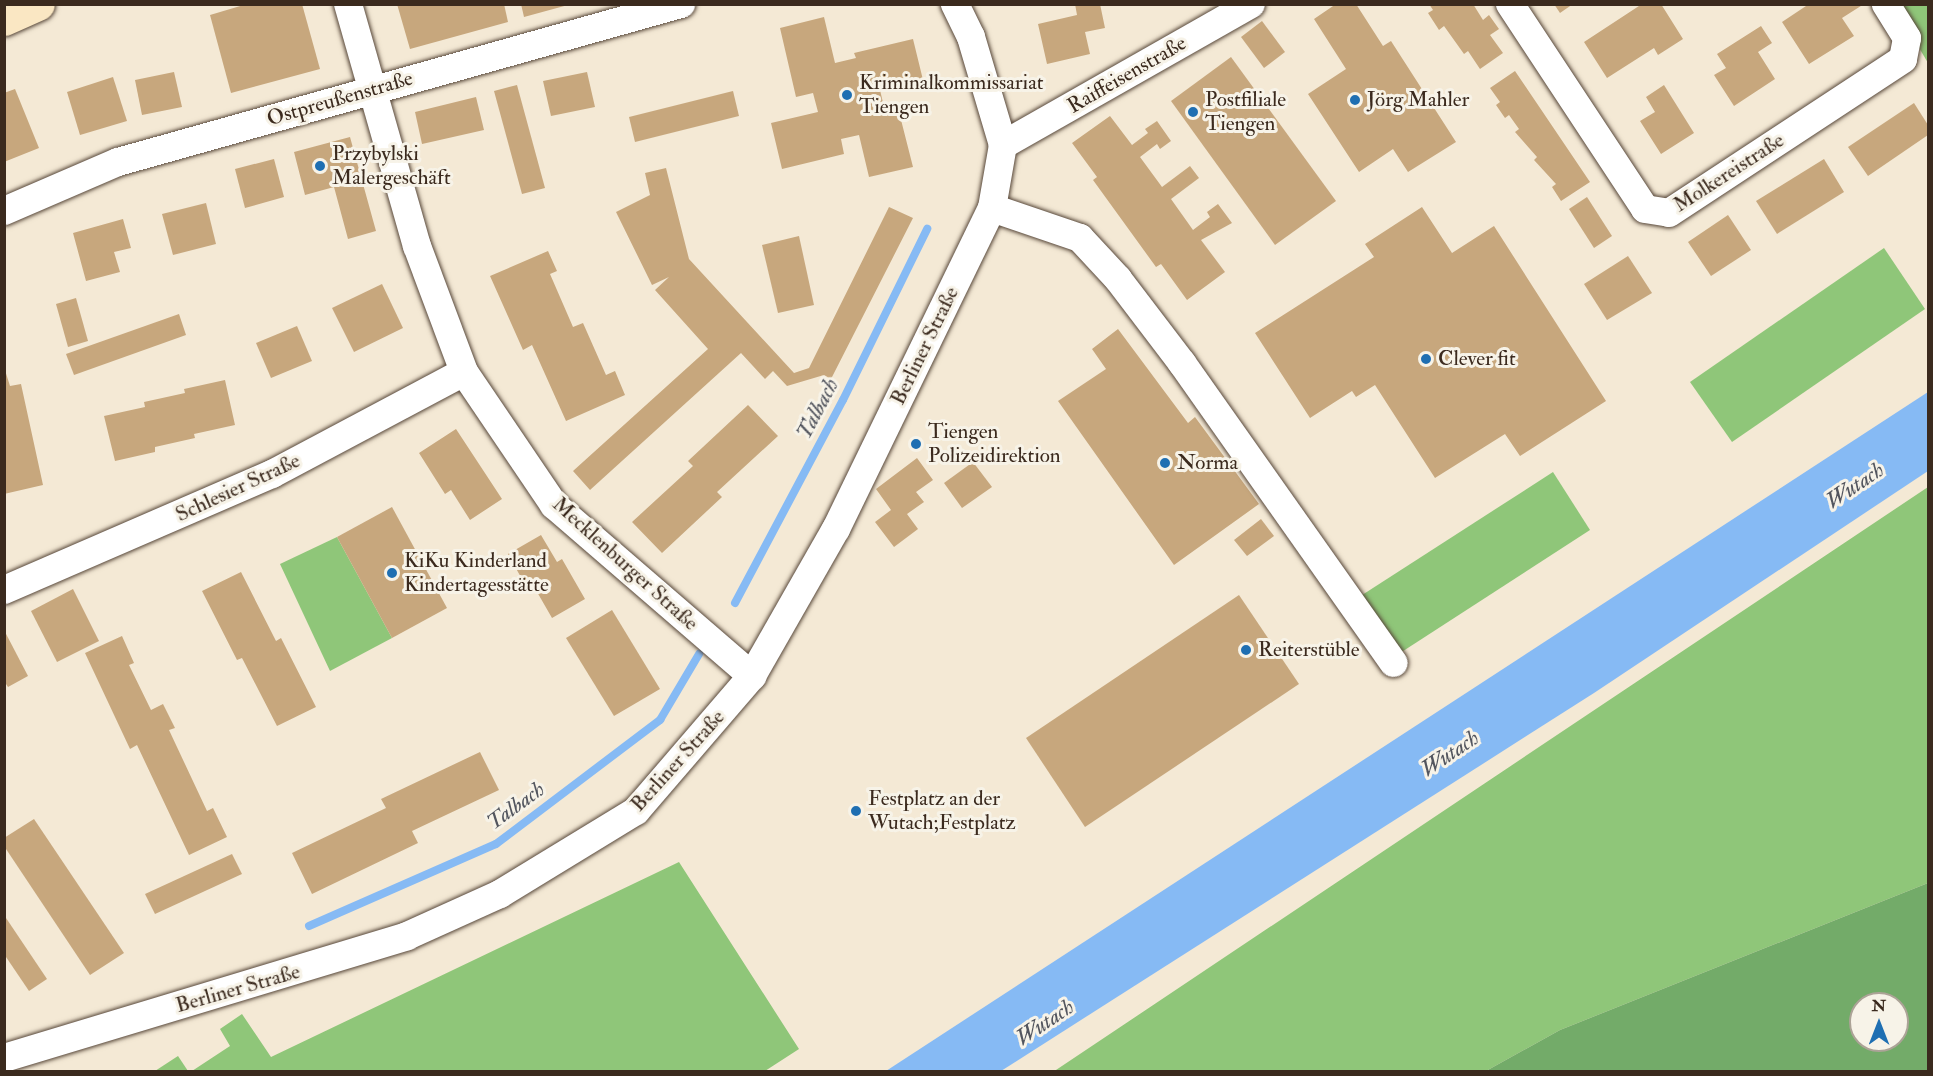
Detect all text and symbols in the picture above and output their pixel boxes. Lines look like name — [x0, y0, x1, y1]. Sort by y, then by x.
street label: Raiffeisenstraße — [1063, 31, 1191, 119]
street label: Ostpreußenstraße — [264, 66, 416, 132]
place label: Kriminalkommissariat Tiengen — [859, 70, 1044, 120]
place label: Postfiliale Tiengen — [1205, 87, 1286, 137]
place label: Jörg Mahler — [1367, 87, 1469, 113]
marker: Kriminalkommissariat Tiengen — [840, 88, 854, 102]
marker: Jörg Mahler — [1348, 93, 1362, 107]
marker: Postfiliale Tiengen — [1186, 105, 1200, 119]
street label: Molkereistraße — [1669, 128, 1789, 218]
place label: Przybylski Malergeschäft — [332, 141, 451, 191]
marker: Przybylski Malergeschäft — [313, 159, 327, 173]
street label: Berliner Straße — [886, 283, 964, 409]
place label: Clever fit — [1438, 346, 1516, 372]
marker: Clever fit — [1419, 352, 1433, 366]
water label: Talbach — [791, 374, 845, 444]
place label: Tiengen Polizeidirektion — [928, 419, 1061, 469]
marker: Tiengen Polizeidirektion — [909, 437, 923, 451]
street label: Schlesier Straße — [172, 448, 304, 528]
place label: Norma — [1177, 450, 1238, 476]
marker: Norma — [1158, 456, 1172, 470]
water label: Wutach — [1821, 457, 1889, 515]
street label: Mecklenburger Straße — [547, 492, 703, 636]
place label: KiKu Kinderland Kindertagesstätte — [404, 548, 549, 598]
marker: KiKu Kinderland Kindertagesstätte — [385, 566, 399, 580]
place label: Reiterstüble — [1258, 637, 1360, 663]
marker: Reiterstüble — [1239, 643, 1253, 657]
street label: Berliner Straße — [626, 705, 730, 817]
water label: Wutach — [1416, 725, 1484, 783]
water label: Talbach — [482, 776, 550, 836]
place label: Festplatz an der Wutach;Festplatz — [868, 786, 1016, 836]
marker: Festplatz an der Wutach;Festplatz — [849, 804, 863, 818]
street label: Berliner Straße — [173, 959, 303, 1019]
north arrow — [1849, 992, 1909, 1052]
water label: Wutach — [1011, 994, 1079, 1052]
text: N — [1872, 996, 1886, 1016]

